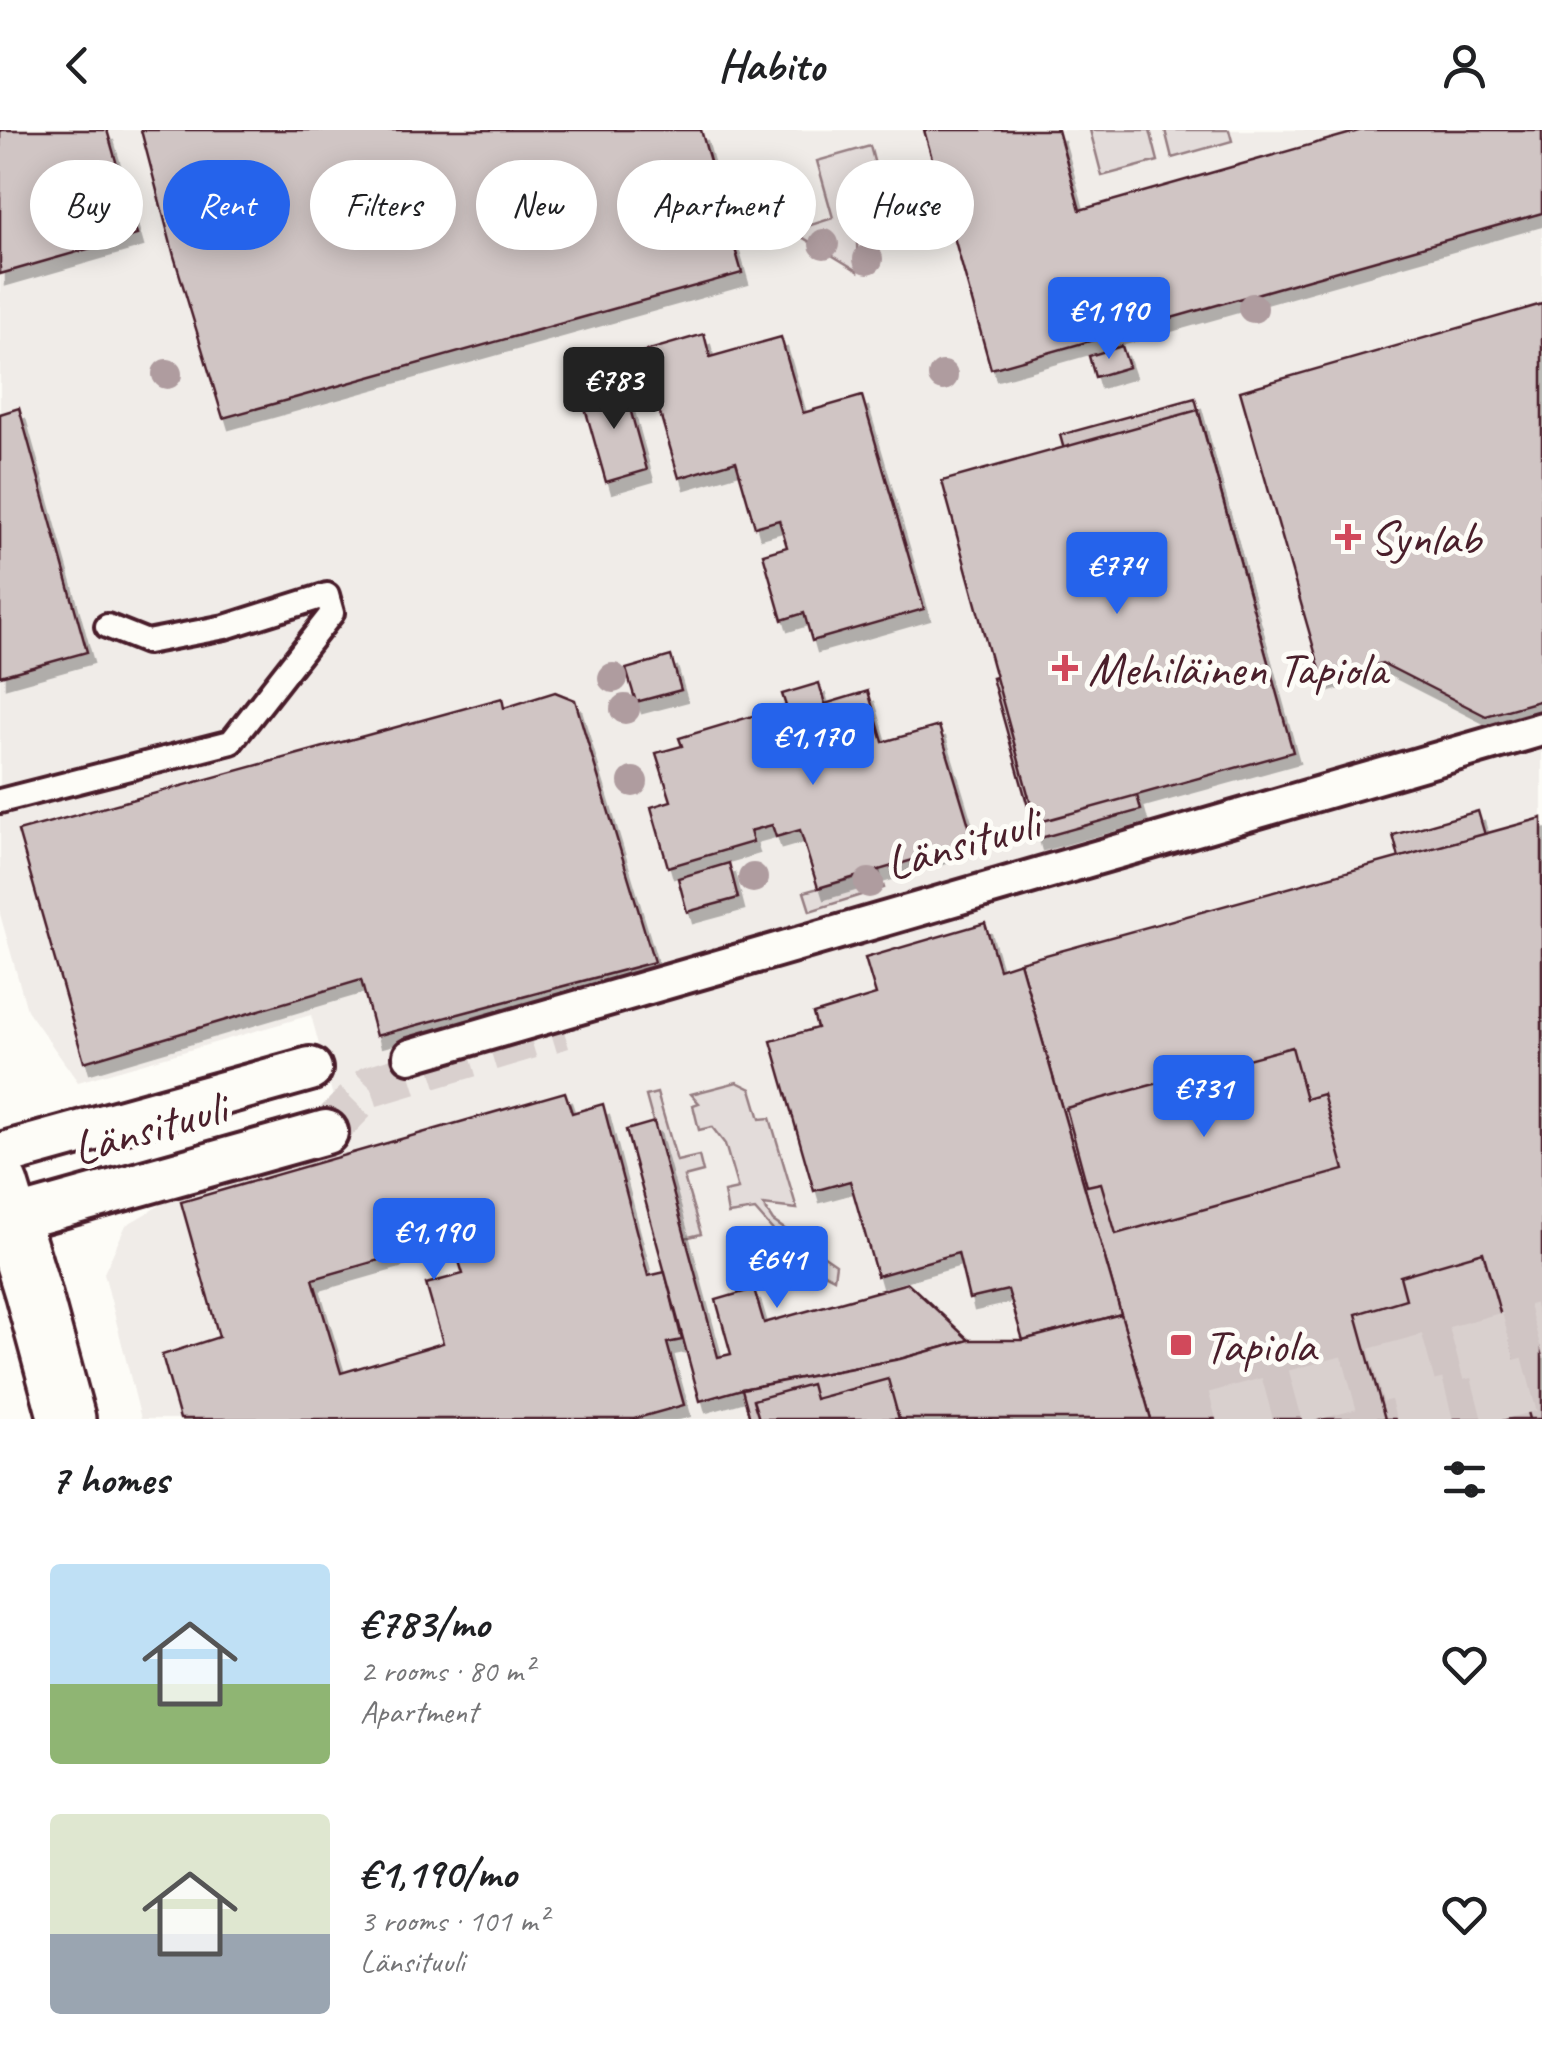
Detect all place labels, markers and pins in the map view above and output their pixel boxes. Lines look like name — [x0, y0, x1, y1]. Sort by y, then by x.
pin: €1,190 — [1028, 277, 1190, 362]
pin: €783 — [555, 347, 673, 432]
place label: Synlab — [1370, 508, 1484, 568]
marker: Synlab — [1335, 524, 1361, 550]
pin: €774 — [1058, 532, 1176, 617]
place label: Mehiläinen Tapiola — [1088, 639, 1391, 699]
marker: Mehiläinen Tapiola — [1052, 655, 1078, 681]
pin: €1,170 — [732, 703, 894, 788]
pin: €731 — [1145, 1055, 1263, 1140]
pin: €1,190 — [353, 1198, 515, 1283]
pin: €641 — [718, 1226, 836, 1311]
place label: Tapiola — [1204, 1316, 1319, 1376]
marker: Tapiola — [1168, 1332, 1194, 1358]

